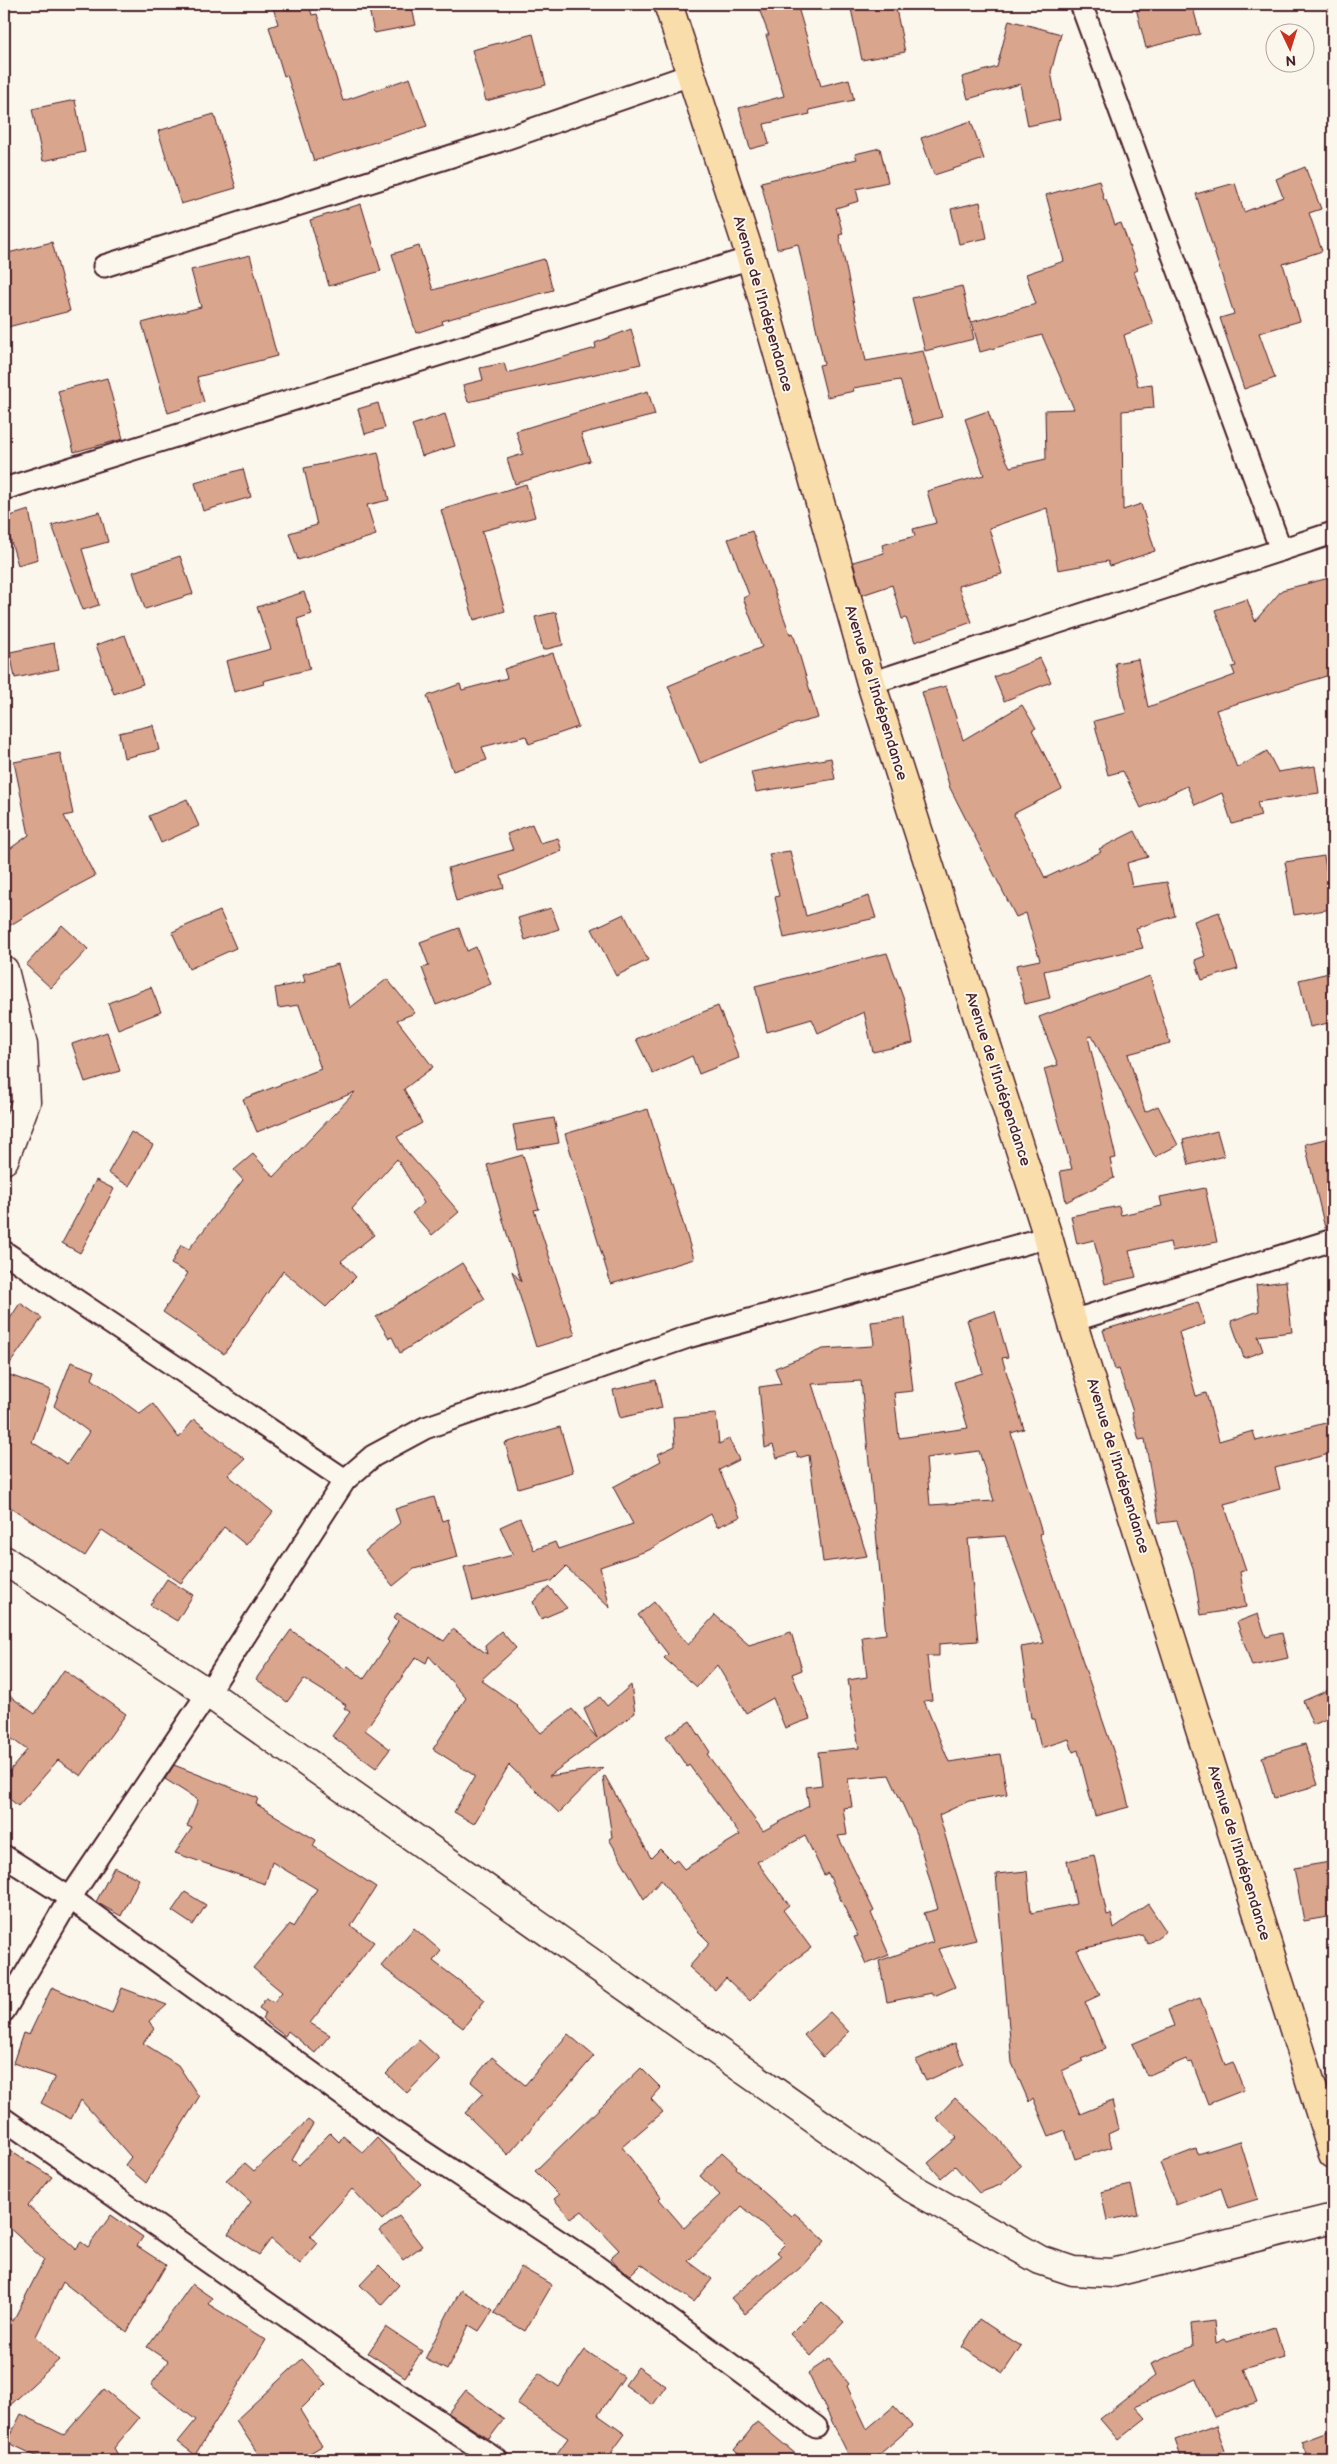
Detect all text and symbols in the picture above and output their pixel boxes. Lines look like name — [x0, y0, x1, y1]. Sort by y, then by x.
north arrow — [1264, 22, 1314, 72]
text: N — [1285, 52, 1297, 69]
street label: Avenue de l'Indépendance — [729, 214, 797, 394]
street label: Avenue de l'Indépendance — [840, 603, 912, 783]
street label: Avenue de l'Indépendance — [961, 990, 1035, 1169]
street label: Avenue de l'Indépendance — [1082, 1376, 1154, 1556]
street label: Avenue de l'Indépendance — [1203, 1763, 1275, 1943]

